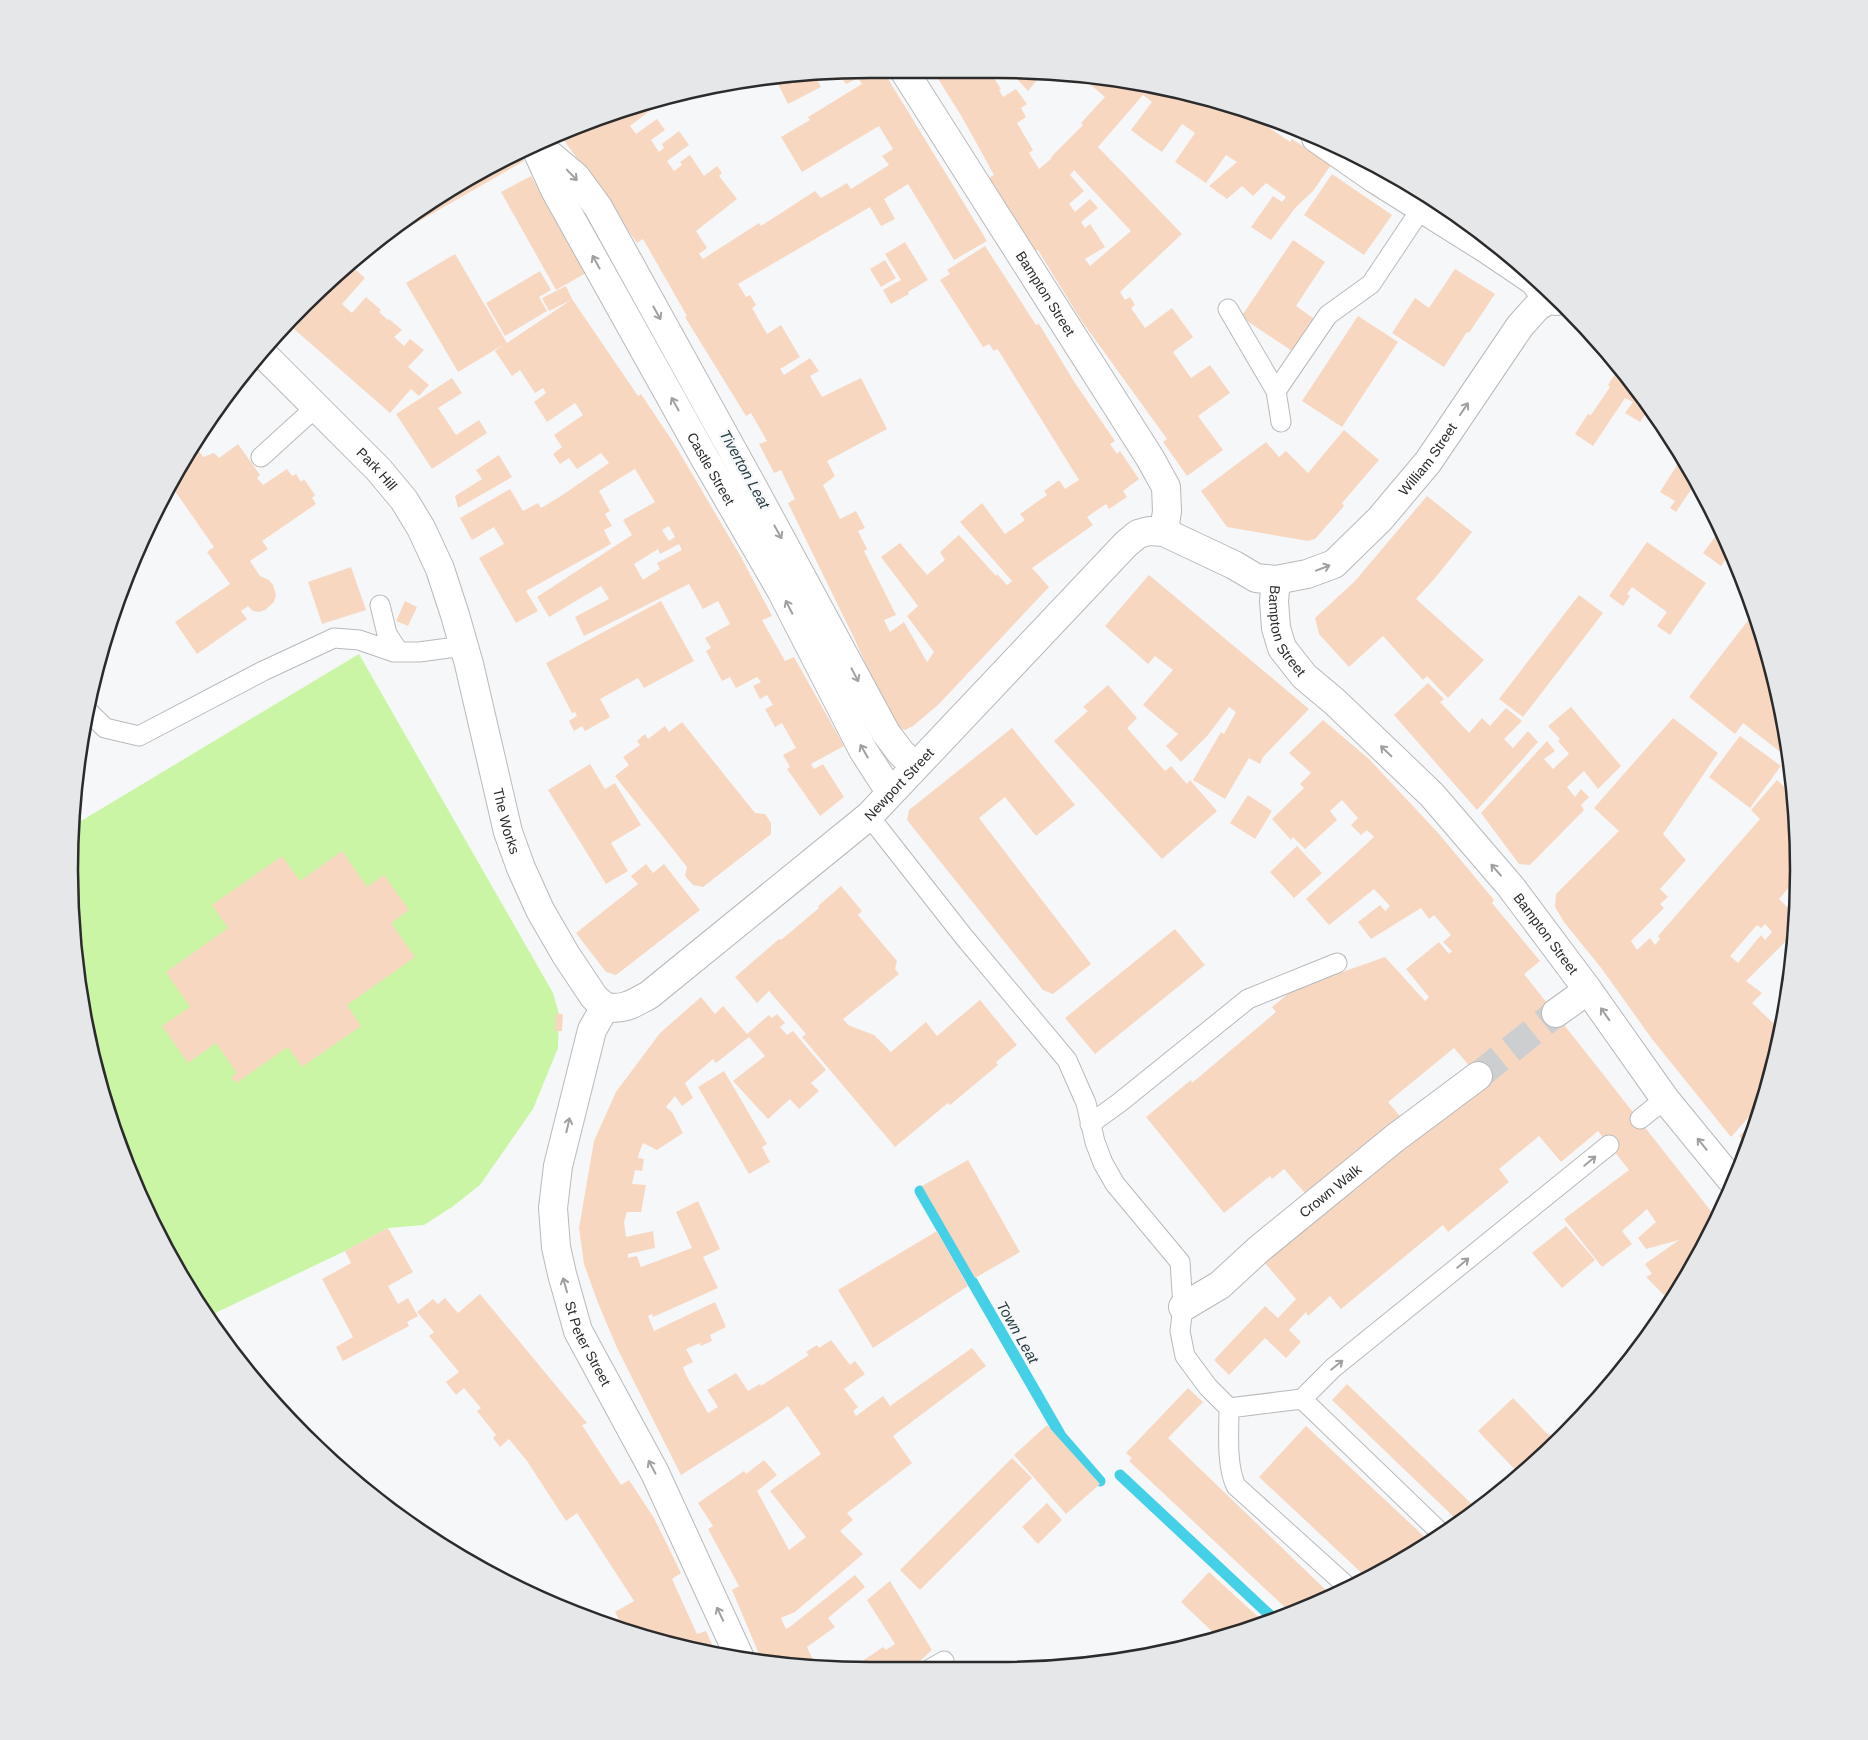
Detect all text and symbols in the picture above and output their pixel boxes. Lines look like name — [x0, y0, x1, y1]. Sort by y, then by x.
one-way arrow — [566, 169, 578, 181]
street label: Bampton Street — [1013, 248, 1078, 339]
one-way arrow — [591, 255, 601, 270]
one-way arrow — [652, 306, 662, 320]
one-way arrow — [670, 397, 680, 412]
one-way arrow — [1459, 402, 1469, 416]
street label: William Street — [1395, 420, 1460, 499]
water label: Tiverton Leat — [716, 427, 774, 512]
street label: Castle Street — [684, 430, 738, 508]
street label: Park Hill — [353, 444, 400, 493]
one-way arrow — [773, 524, 783, 539]
one-way arrow — [1315, 563, 1330, 572]
street label: Bampton Street — [1266, 585, 1309, 679]
one-way arrow — [784, 599, 794, 614]
one-way arrow — [851, 667, 860, 682]
one-way arrow — [859, 744, 868, 759]
street label: Newport Street — [861, 745, 937, 824]
one-way arrow — [1380, 745, 1392, 757]
street label: The Works — [490, 787, 523, 856]
one-way arrow — [1490, 864, 1502, 877]
street label: Bampton Street — [1510, 890, 1581, 978]
one-way arrow — [1600, 1007, 1610, 1021]
one-way arrow — [564, 1117, 573, 1133]
one-way arrow — [1696, 1138, 1707, 1151]
one-way arrow — [1583, 1156, 1596, 1167]
street label: Crown Walk — [1296, 1160, 1365, 1221]
one-way arrow — [1456, 1257, 1469, 1268]
one-way arrow — [559, 1277, 569, 1293]
water label: Town Leat — [993, 1298, 1043, 1367]
street label: St Peter Street — [562, 1299, 614, 1389]
one-way arrow — [1330, 1360, 1343, 1371]
one-way arrow — [647, 1459, 657, 1474]
one-way arrow — [715, 1607, 724, 1622]

